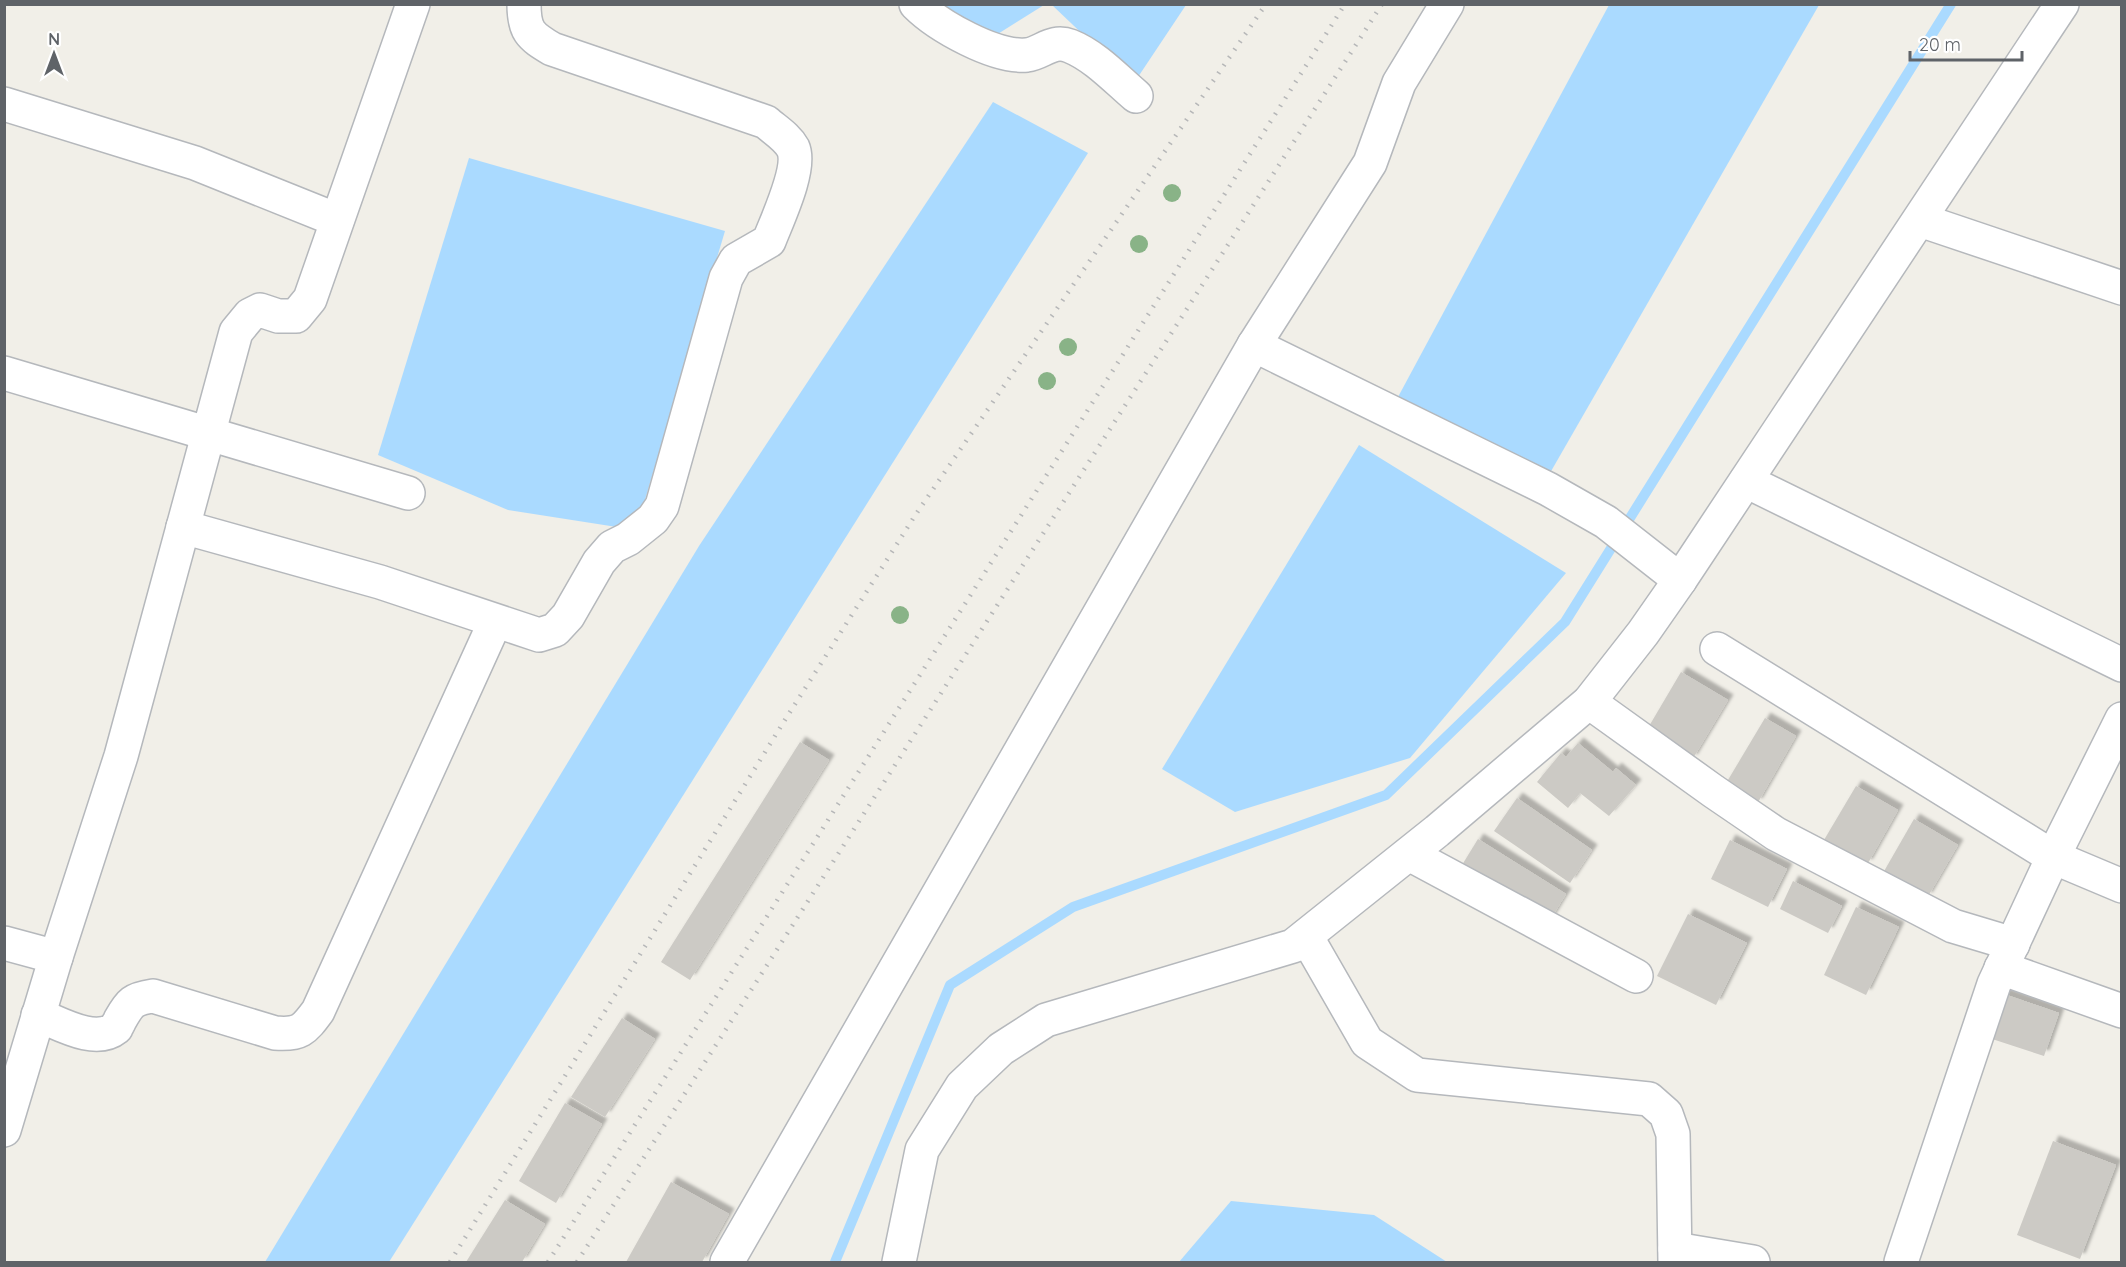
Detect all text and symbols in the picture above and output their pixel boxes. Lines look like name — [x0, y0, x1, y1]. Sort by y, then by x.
north arrow — [24, 24, 84, 84]
scale bar — [1910, 24, 2022, 62]
text: N — [48, 29, 60, 49]
text: 20 m — [1919, 33, 1961, 56]

